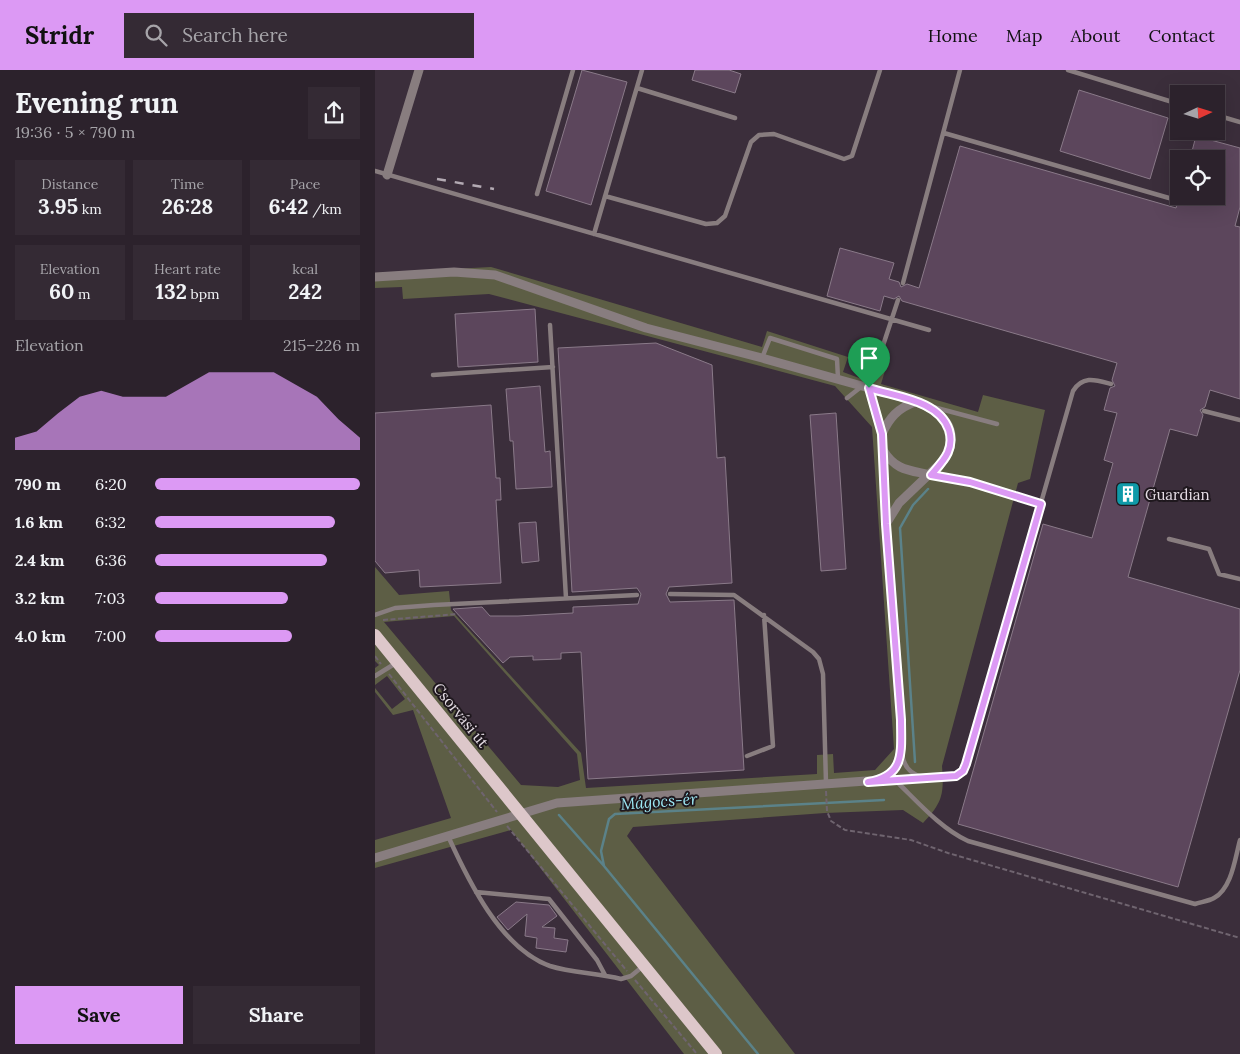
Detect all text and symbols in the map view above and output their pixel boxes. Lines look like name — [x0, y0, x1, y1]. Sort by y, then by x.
search box — [124, 13, 474, 58]
text: Stridr — [25, 20, 94, 51]
icon: search — [142, 21, 170, 49]
text: Search here — [182, 23, 288, 47]
text: Home — [928, 24, 978, 47]
text: Map — [1006, 24, 1042, 47]
text: About — [1070, 24, 1120, 47]
text: Contact — [1148, 24, 1215, 47]
text: Evening run — [15, 85, 178, 121]
north arrow — [1170, 85, 1225, 140]
map controls — [1170, 85, 1225, 205]
button: share — [308, 87, 360, 139]
text: 19:36 · 5 × 790 m — [15, 122, 135, 142]
button: locate — [1170, 150, 1225, 205]
text: Distance — [41, 175, 98, 193]
text: Time — [171, 175, 204, 193]
text: Pace — [290, 175, 320, 193]
text: 3.95 — [38, 193, 78, 220]
text: 26:28 — [162, 193, 213, 220]
text: 6:42 — [268, 193, 308, 220]
text: km — [78, 200, 102, 218]
text: /km — [308, 200, 342, 218]
text: Elevation — [40, 260, 100, 278]
text: Heart rate — [154, 260, 221, 278]
text: kcal — [292, 260, 318, 278]
text: 60 — [49, 278, 74, 305]
text: 132 — [155, 278, 187, 305]
text: 242 — [288, 278, 322, 305]
text: m — [74, 285, 91, 303]
text: bpm — [187, 285, 220, 303]
text: Elevation — [15, 335, 84, 355]
text: 215–226 m — [283, 335, 360, 355]
pin — [848, 337, 890, 388]
icon: arrive — [855, 344, 883, 372]
text: 790 m — [15, 474, 61, 494]
text: 6:20 — [95, 474, 127, 494]
building icon: Guardian — [1115, 481, 1141, 507]
place label: Guardian — [1145, 485, 1210, 504]
text: 1.6 km — [15, 512, 63, 532]
text: 6:32 — [95, 512, 126, 532]
text: 2.4 km — [15, 550, 64, 570]
text: 6:36 — [95, 550, 126, 570]
text: 3.2 km — [15, 588, 65, 608]
text: 7:03 — [95, 588, 125, 608]
text: 4.0 km — [15, 626, 66, 646]
text: 7:00 — [95, 626, 126, 646]
street label: Csorvási út — [429, 679, 493, 751]
water label: Mágocs-ér — [620, 788, 699, 814]
button: Save — [15, 986, 183, 1044]
button: Share — [193, 986, 360, 1044]

